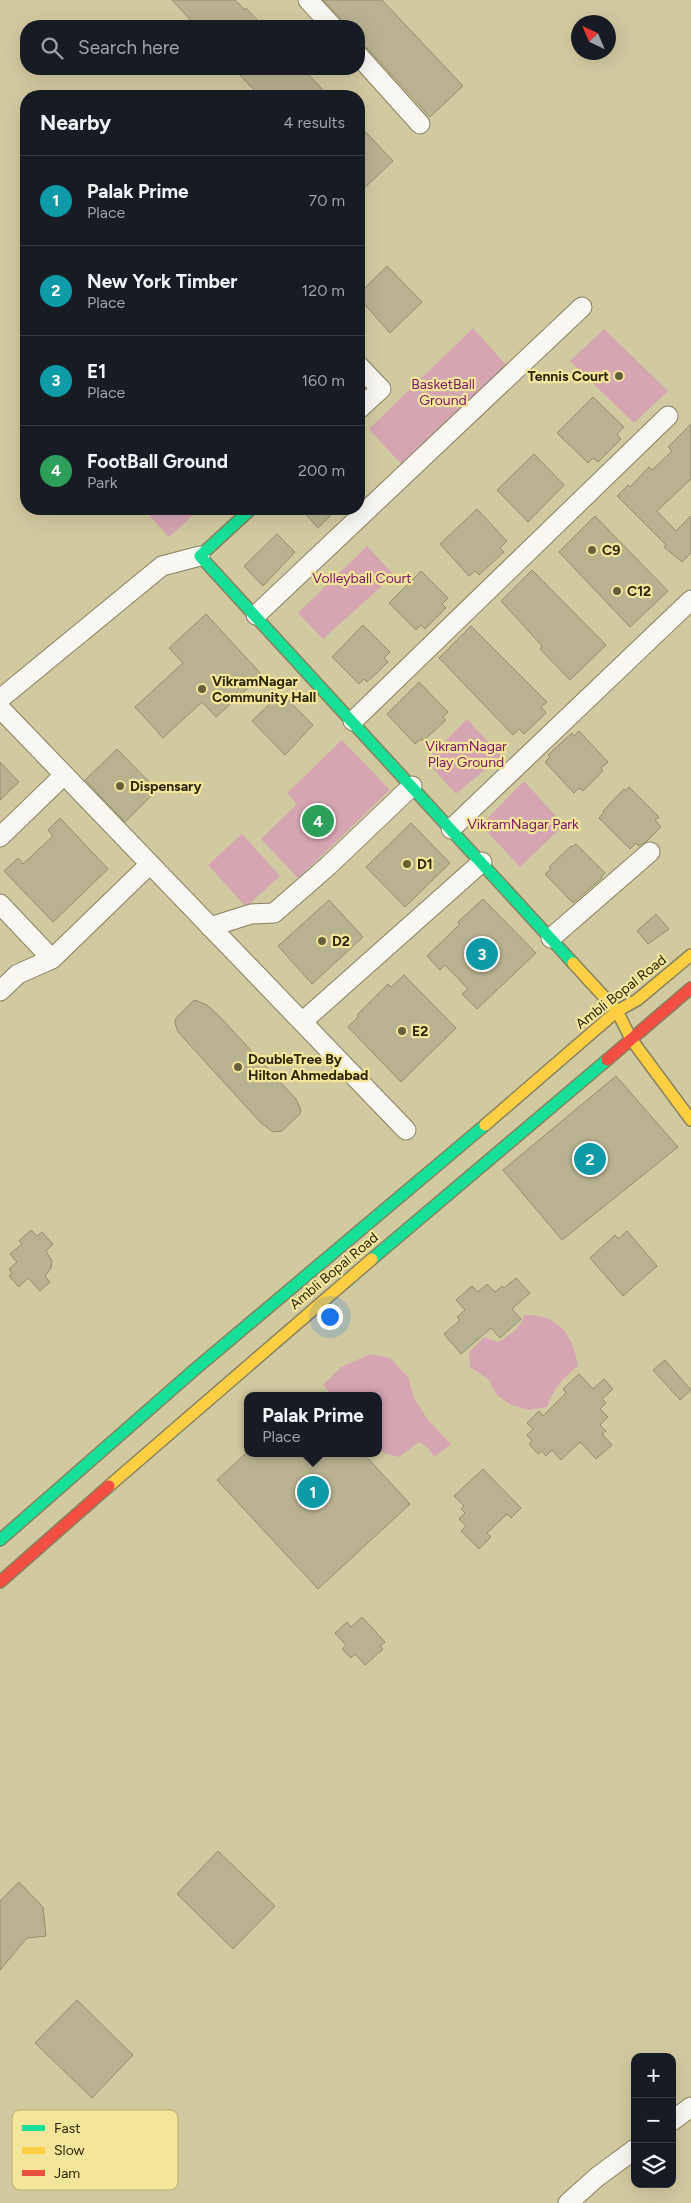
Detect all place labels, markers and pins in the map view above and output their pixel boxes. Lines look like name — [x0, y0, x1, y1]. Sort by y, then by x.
place label: Tennis Court — [527, 368, 609, 385]
marker: Tennis Court — [613, 370, 625, 382]
place label: C9 — [602, 542, 620, 559]
marker: C9 — [586, 544, 598, 556]
place label: C12 — [627, 583, 651, 600]
marker: C12 — [611, 585, 623, 597]
place label: VikramNagar Community Hall — [212, 673, 316, 706]
marker: VikramNagar Community Hall — [196, 683, 208, 695]
place label: Dispensary — [130, 778, 202, 795]
marker: Dispensary — [114, 780, 126, 792]
pin: 4 — [302, 802, 334, 840]
place label: D1 — [417, 856, 433, 873]
marker: D1 — [401, 858, 413, 870]
place label: D2 — [332, 933, 350, 950]
marker: D2 — [316, 935, 328, 947]
pin: 3 — [466, 935, 498, 973]
place label: E2 — [412, 1023, 428, 1040]
marker: E2 — [396, 1025, 408, 1037]
place label: DoubleTree By Hilton Ahmedabad — [248, 1051, 368, 1084]
marker: DoubleTree By Hilton Ahmedabad — [232, 1061, 244, 1073]
pin: 2 — [574, 1140, 606, 1178]
pin: 1 — [297, 1473, 329, 1511]

